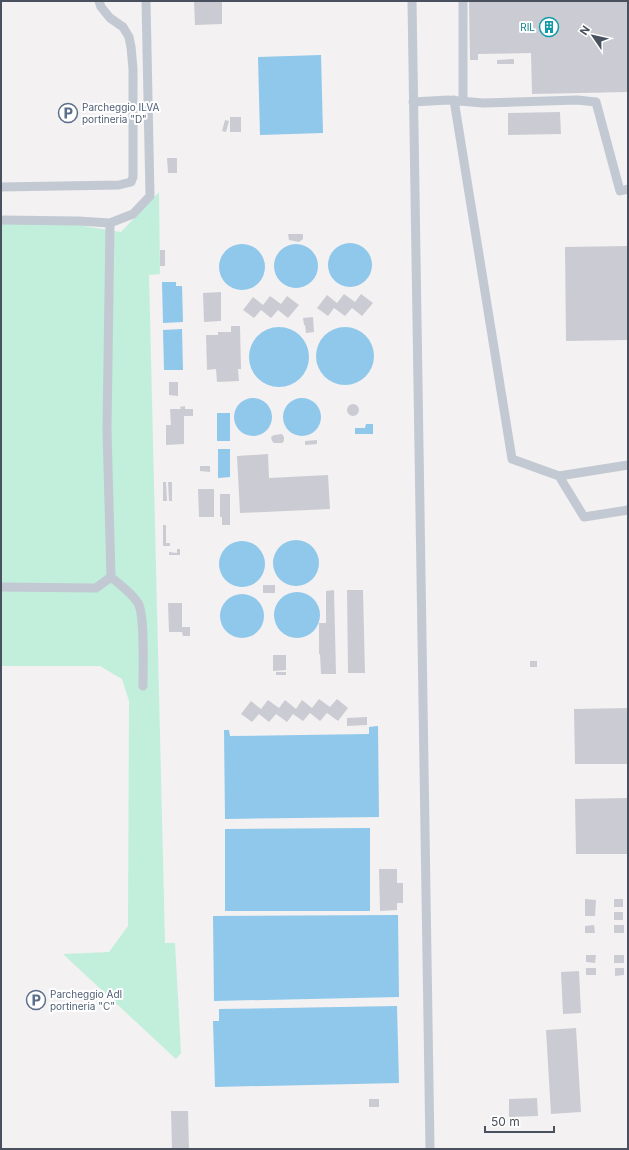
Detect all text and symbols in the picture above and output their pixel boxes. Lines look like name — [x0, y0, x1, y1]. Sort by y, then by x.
building icon: RIL — [538, 16, 560, 38]
north arrow — [573, 16, 613, 56]
place label: RIL — [520, 21, 535, 33]
text: N — [577, 23, 593, 38]
place label: Parcheggio ILVA portineria "D" — [82, 101, 159, 125]
parking icon: Parcheggio ILVA portineria "D" — [57, 102, 79, 124]
place label: Parcheggio AdI portineria "C" — [50, 988, 122, 1012]
parking icon: Parcheggio AdI portineria "C" — [25, 989, 47, 1011]
scale bar — [485, 1108, 554, 1134]
text: 50 m — [491, 1114, 520, 1129]

